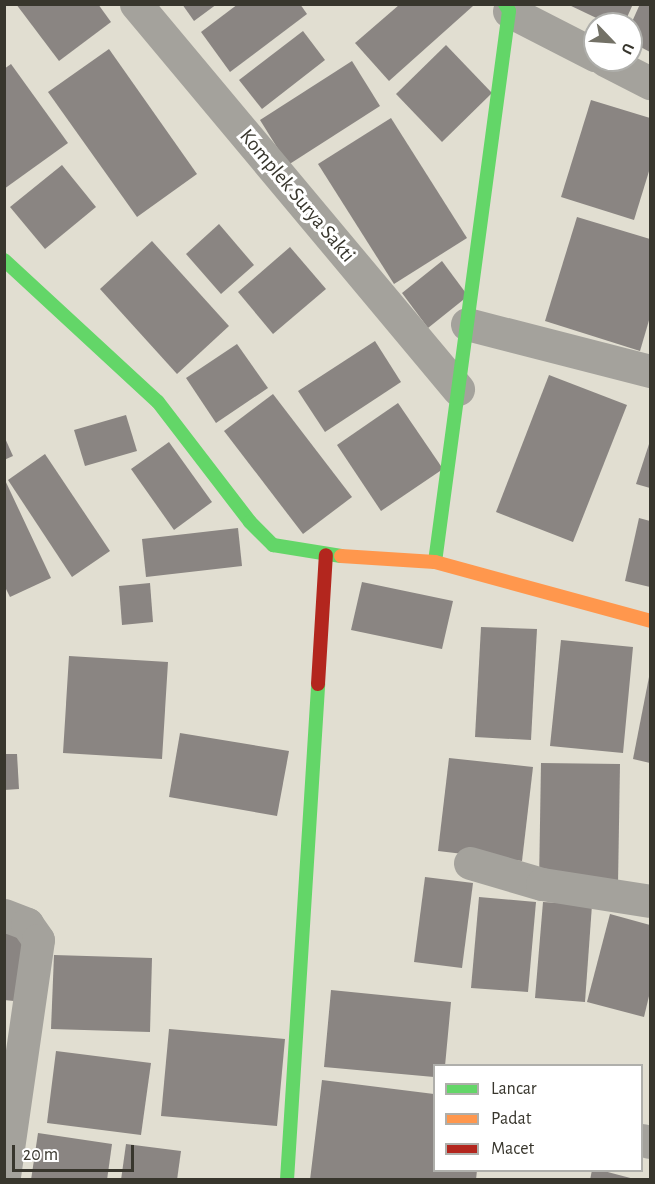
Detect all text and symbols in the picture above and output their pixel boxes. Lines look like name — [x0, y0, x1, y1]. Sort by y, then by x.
north arrow — [583, 12, 643, 72]
text: U — [618, 41, 637, 57]
street label: Komplek Surya Sakti — [234, 124, 360, 268]
legend — [433, 1064, 643, 1172]
text: Lancar — [491, 1080, 537, 1098]
text: Padat — [491, 1110, 532, 1128]
scale bar — [15, 1133, 136, 1171]
text: Macet — [491, 1140, 534, 1158]
text: 20 m — [23, 1146, 58, 1164]

